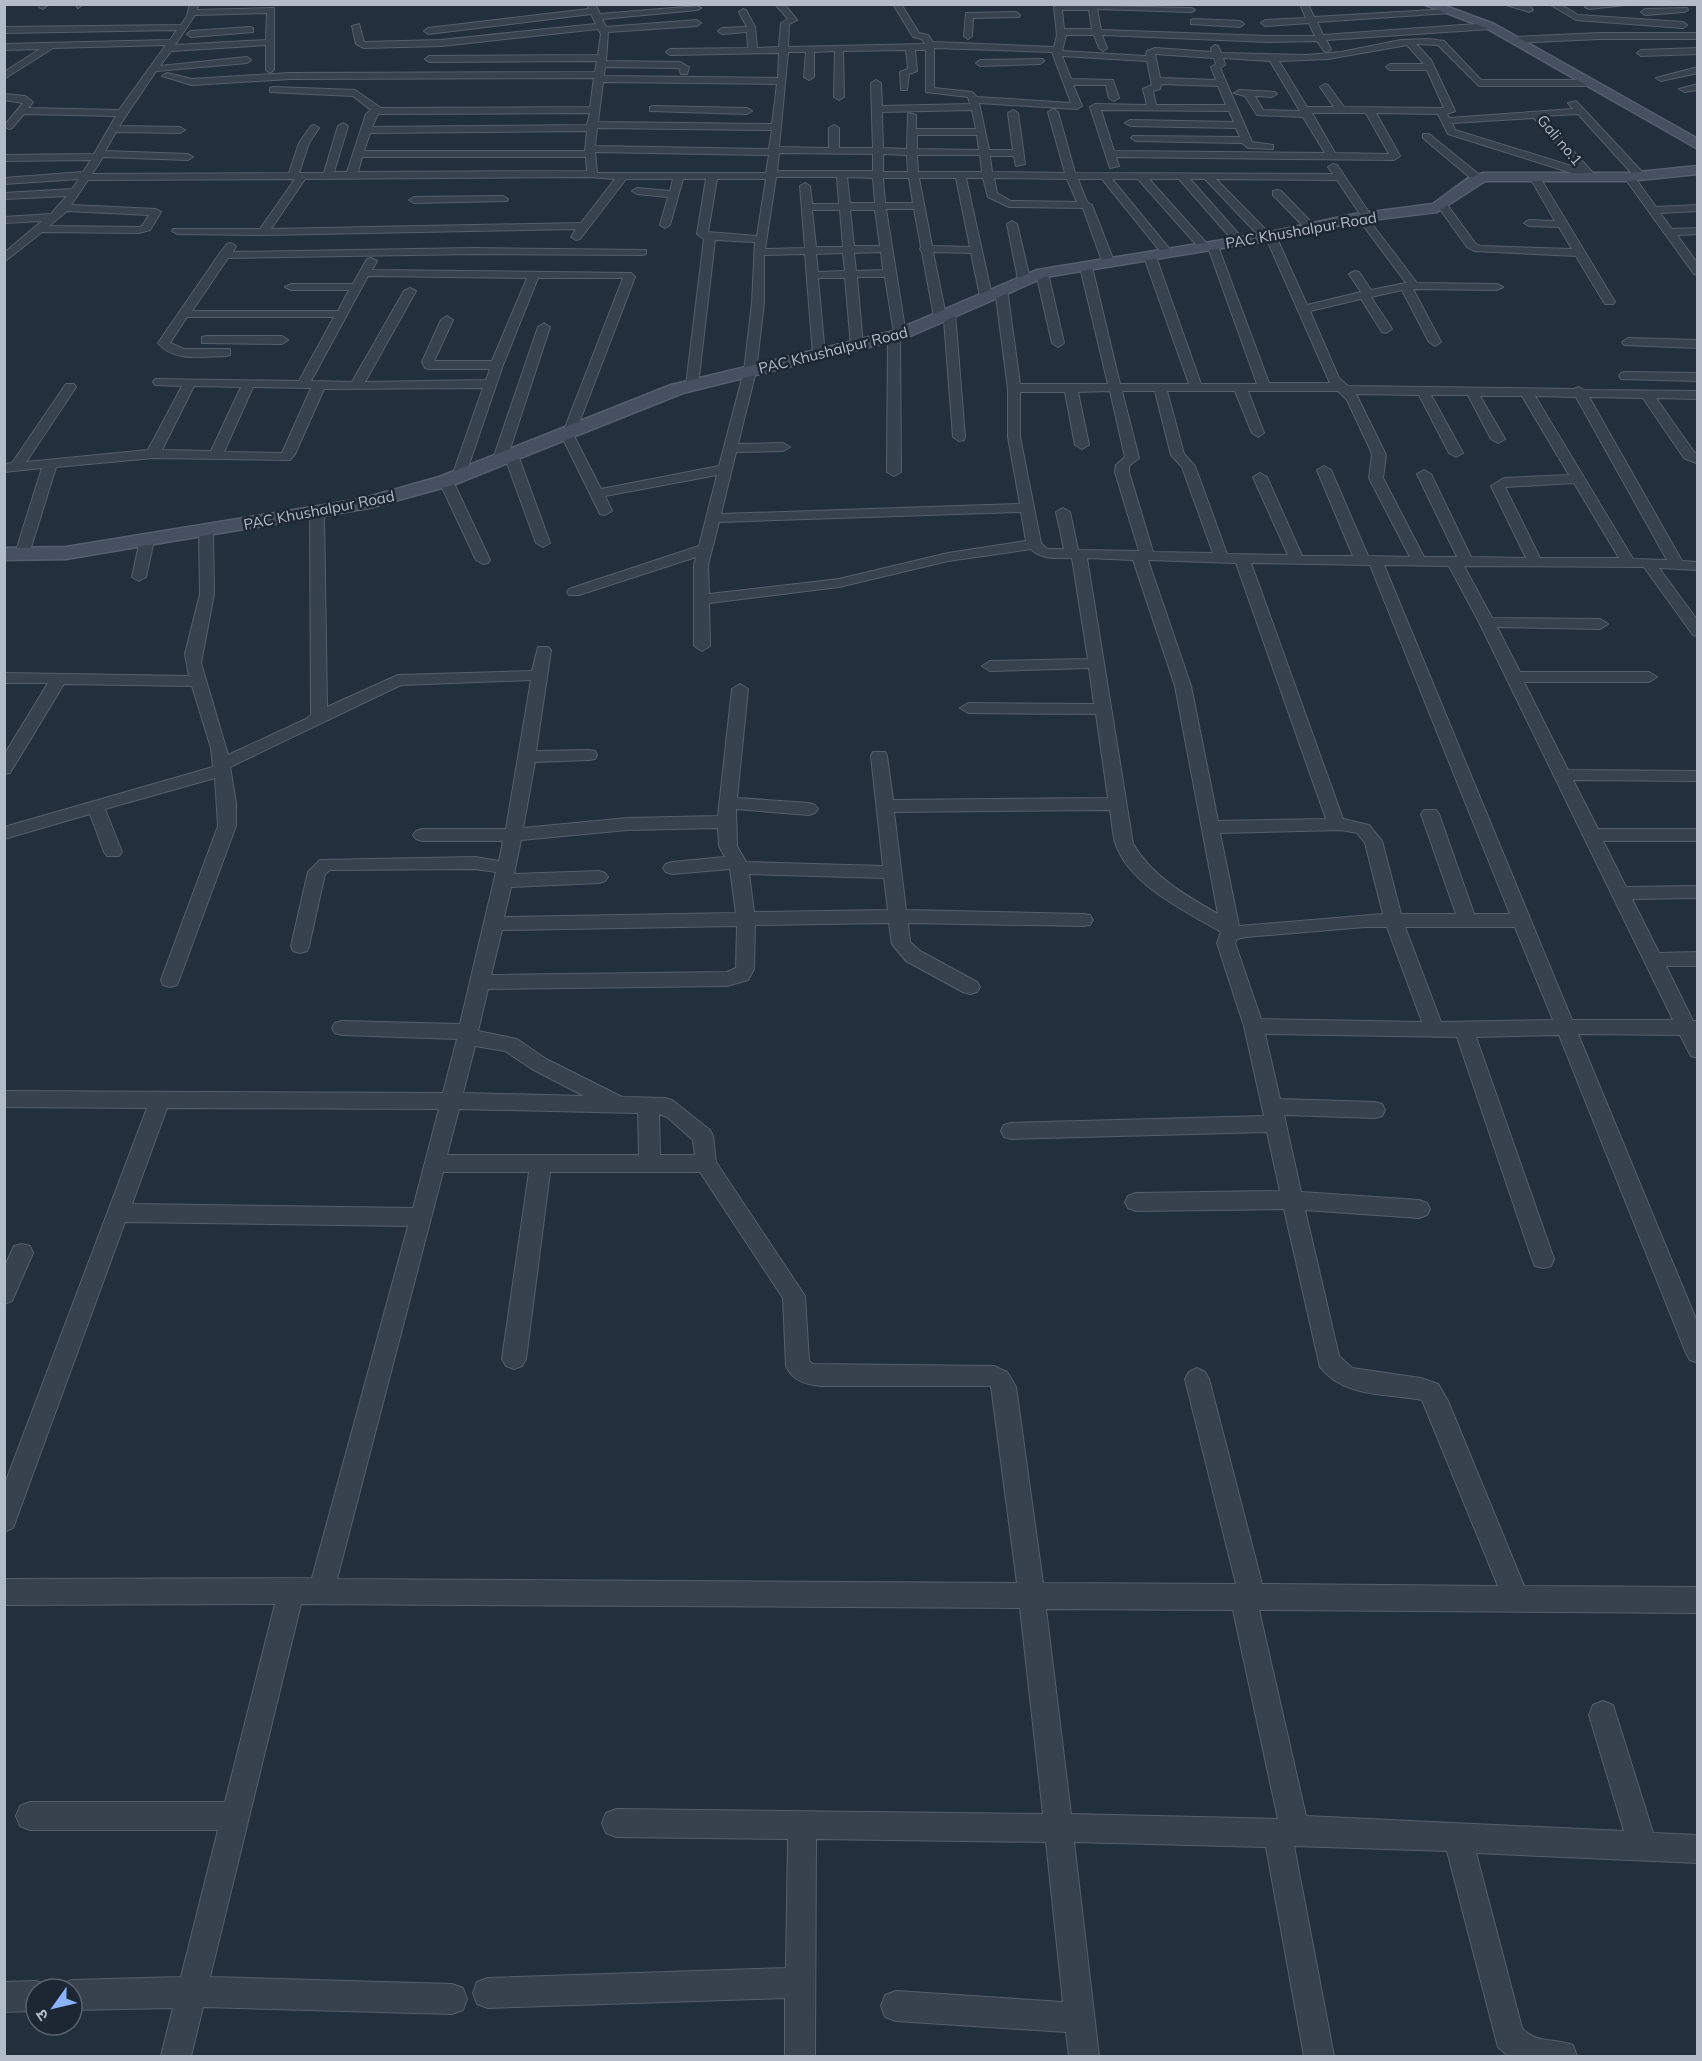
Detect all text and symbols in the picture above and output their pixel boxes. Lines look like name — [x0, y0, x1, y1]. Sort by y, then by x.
street label: Gali no.1 — [1533, 111, 1587, 169]
street label: PAC Khushalpur Road — [1224, 207, 1378, 253]
street label: PAC Khushalpur Road — [756, 322, 910, 378]
street label: PAC Khushalpur Road — [242, 486, 396, 534]
north arrow — [24, 1977, 84, 2037]
text: उ — [30, 2005, 52, 2025]

